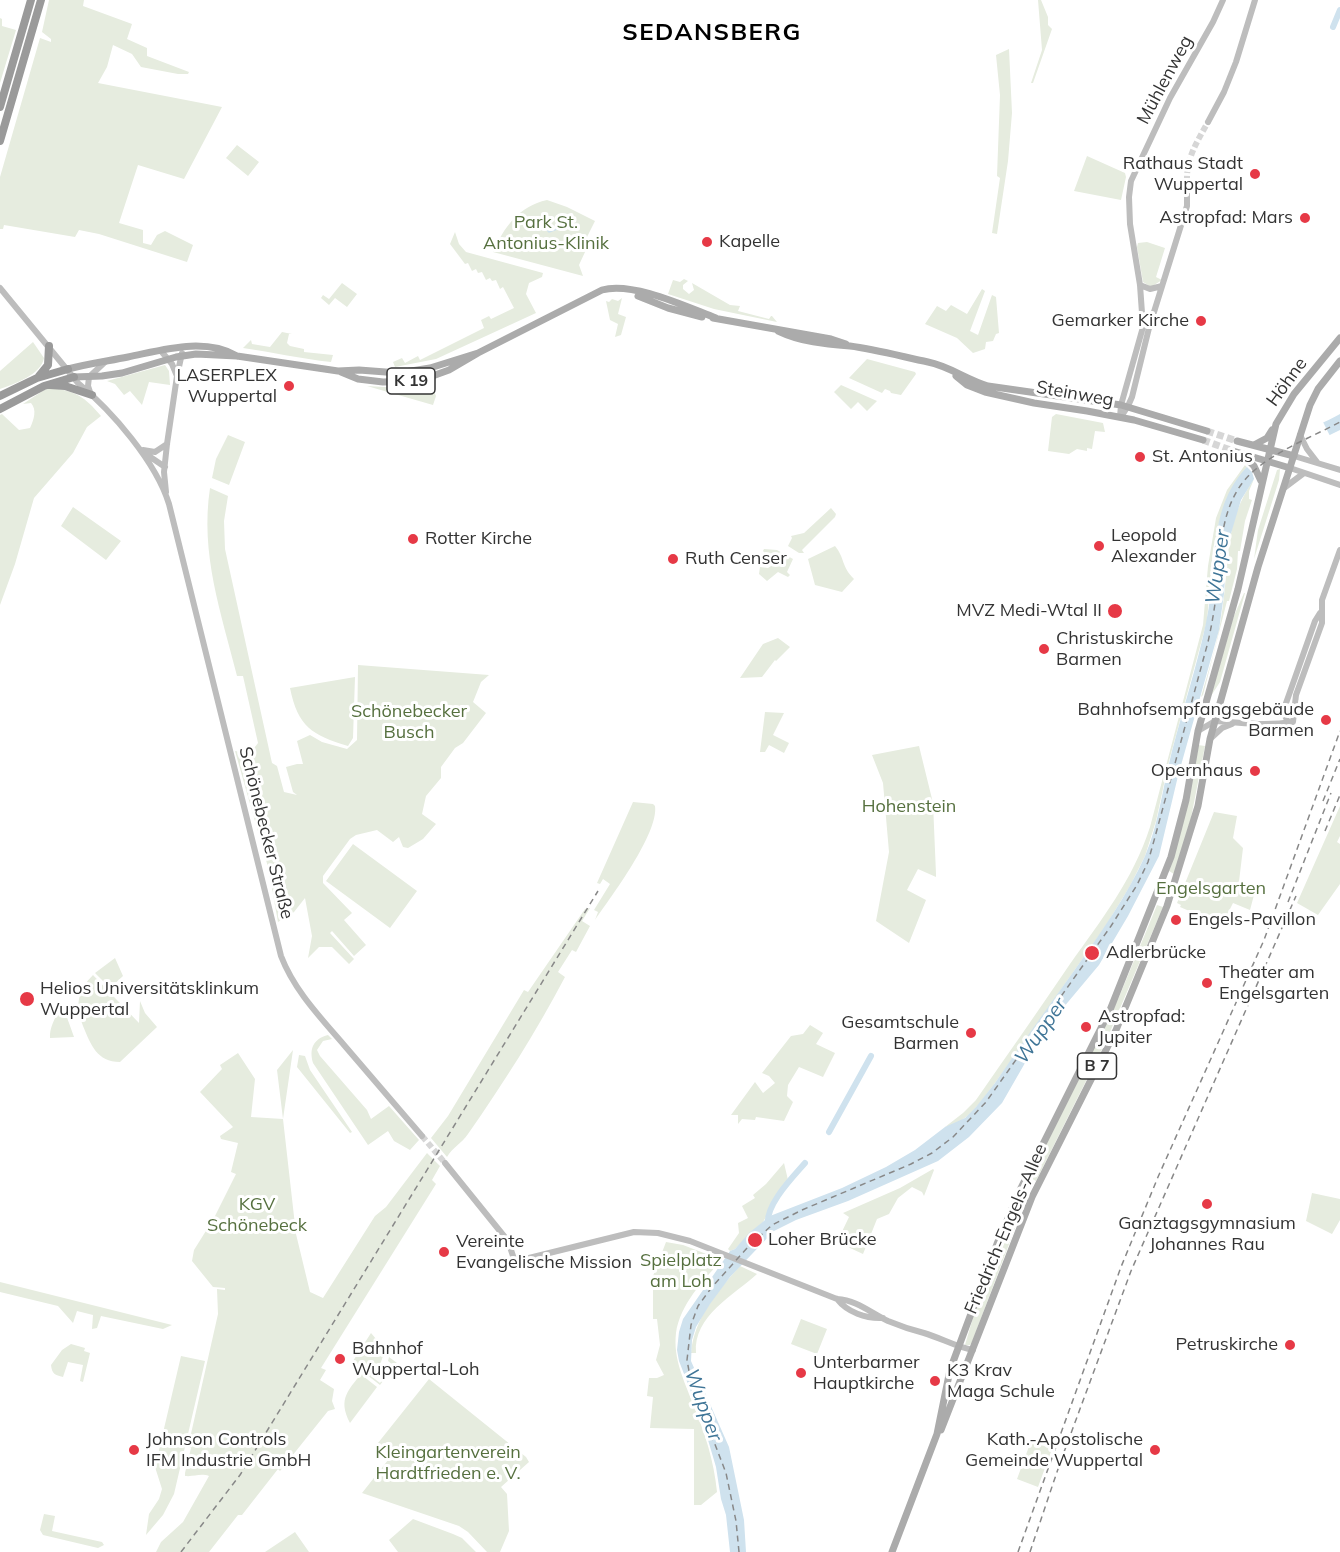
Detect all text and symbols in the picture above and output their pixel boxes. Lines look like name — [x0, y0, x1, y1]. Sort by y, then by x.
district label: SEDANSBERG — [622, 19, 802, 47]
street label: Mühlenweg — [1133, 32, 1197, 128]
place label: Rathaus Stadt Wuppertal — [1123, 153, 1243, 195]
marker: Rathaus Stadt Wuppertal — [1248, 167, 1262, 181]
place label: Astropfad: Mars — [1159, 207, 1293, 229]
marker: Astropfad: Mars — [1298, 211, 1312, 225]
park label: Park St. Antonius-Klinik — [483, 212, 609, 254]
place label: Kapelle — [719, 231, 780, 253]
marker: Kapelle — [700, 235, 714, 249]
place label: Gemarker Kirche — [1051, 310, 1189, 332]
marker: Gemarker Kirche — [1194, 314, 1208, 328]
street label: Höhne — [1262, 353, 1312, 411]
place label: LASERPLEX Wuppertal — [176, 365, 277, 407]
road number: K 19 — [387, 368, 435, 394]
street label: Steinweg — [1035, 377, 1115, 411]
marker: LASERPLEX Wuppertal — [282, 379, 296, 393]
place label: St. Antonius — [1152, 446, 1253, 468]
marker: St. Antonius — [1133, 450, 1147, 464]
place label: Leopold Alexander — [1111, 525, 1196, 568]
place label: Rotter Kirche — [425, 528, 532, 550]
water label: Wupper — [1201, 528, 1235, 606]
marker: Rotter Kirche — [406, 532, 420, 546]
marker: Leopold Alexander — [1092, 539, 1106, 553]
place label: Ruth Censer — [685, 548, 787, 570]
marker: Ruth Censer — [666, 552, 680, 566]
place label: MVZ Medi-Wtal II — [956, 600, 1102, 622]
marker: MVZ Medi-Wtal II — [1106, 602, 1124, 620]
place label: Christuskirche Barmen — [1056, 628, 1173, 670]
marker: Christuskirche Barmen — [1037, 642, 1051, 656]
place label: Bahnhofsempfangsgebäude Barmen — [1078, 699, 1314, 742]
park label: Schönebecker Busch — [351, 701, 467, 744]
marker: Bahnhofsempfangsgebäude Barmen — [1319, 713, 1333, 727]
street label: Schönebecker Straße — [234, 745, 298, 921]
place label: Opernhaus — [1151, 760, 1243, 782]
marker: Opernhaus — [1248, 764, 1262, 778]
park label: Hohenstein — [862, 796, 956, 818]
park label: Engelsgarten — [1156, 878, 1266, 900]
place label: Engels-Pavillon — [1188, 909, 1316, 931]
marker: Engels-Pavillon — [1169, 913, 1183, 927]
place label: Adlerbrücke — [1106, 942, 1206, 964]
marker: Adlerbrücke — [1083, 944, 1101, 962]
place label: Theater am Engelsgarten — [1219, 962, 1329, 1004]
marker: Theater am Engelsgarten — [1200, 976, 1214, 990]
place label: Helios Universitätsklinkum Wuppertal — [40, 978, 259, 1020]
marker: Helios Universitätsklinkum Wuppertal — [18, 990, 36, 1008]
water label: Wupper — [1010, 993, 1072, 1069]
place label: Astropfad: Jupiter — [1098, 1006, 1185, 1048]
place label: Gesamtschule Barmen — [841, 1012, 959, 1054]
marker: Astropfad: Jupiter — [1079, 1020, 1093, 1034]
marker: Gesamtschule Barmen — [964, 1026, 978, 1040]
road number: B 7 — [1078, 1053, 1116, 1079]
street label: Friedrich-Engels-Allee — [960, 1141, 1052, 1317]
park label: KGV Schönebeck — [207, 1194, 307, 1236]
marker: Ganztagsgymnasium Johannes Rau — [1200, 1197, 1214, 1211]
place label: Ganztagsgymnasium Johannes Rau — [1118, 1213, 1296, 1256]
place label: Loher Brücke — [768, 1229, 876, 1251]
place label: Vereinte Evangelische Mission — [456, 1231, 632, 1274]
marker: Loher Brücke — [746, 1231, 764, 1249]
marker: Vereinte Evangelische Mission — [437, 1245, 451, 1259]
park label: Spielplatz am Loh — [640, 1250, 722, 1292]
place label: Petruskirche — [1176, 1334, 1278, 1356]
place label: Bahnhof Wuppertal-Loh — [352, 1338, 480, 1380]
marker: Petruskirche — [1283, 1338, 1297, 1352]
marker: Bahnhof Wuppertal-Loh — [333, 1352, 347, 1366]
place label: Unterbarmer Hauptkirche — [813, 1352, 919, 1394]
place label: K3 Krav Maga Schule — [947, 1360, 1055, 1402]
water label: Wupper — [679, 1366, 727, 1444]
marker: Unterbarmer Hauptkirche — [794, 1366, 808, 1380]
marker: K3 Krav Maga Schule — [928, 1374, 942, 1388]
place label: Johnson Controls IFM Industrie GmbH — [146, 1429, 311, 1472]
place label: Kath.-Apostolische Gemeinde Wuppertal — [965, 1429, 1143, 1472]
park label: Kleingartenverein Hardtfrieden e. V. — [375, 1442, 521, 1484]
marker: Johnson Controls IFM Industrie GmbH — [127, 1443, 141, 1457]
marker: Kath.-Apostolische Gemeinde Wuppertal — [1148, 1443, 1162, 1457]

